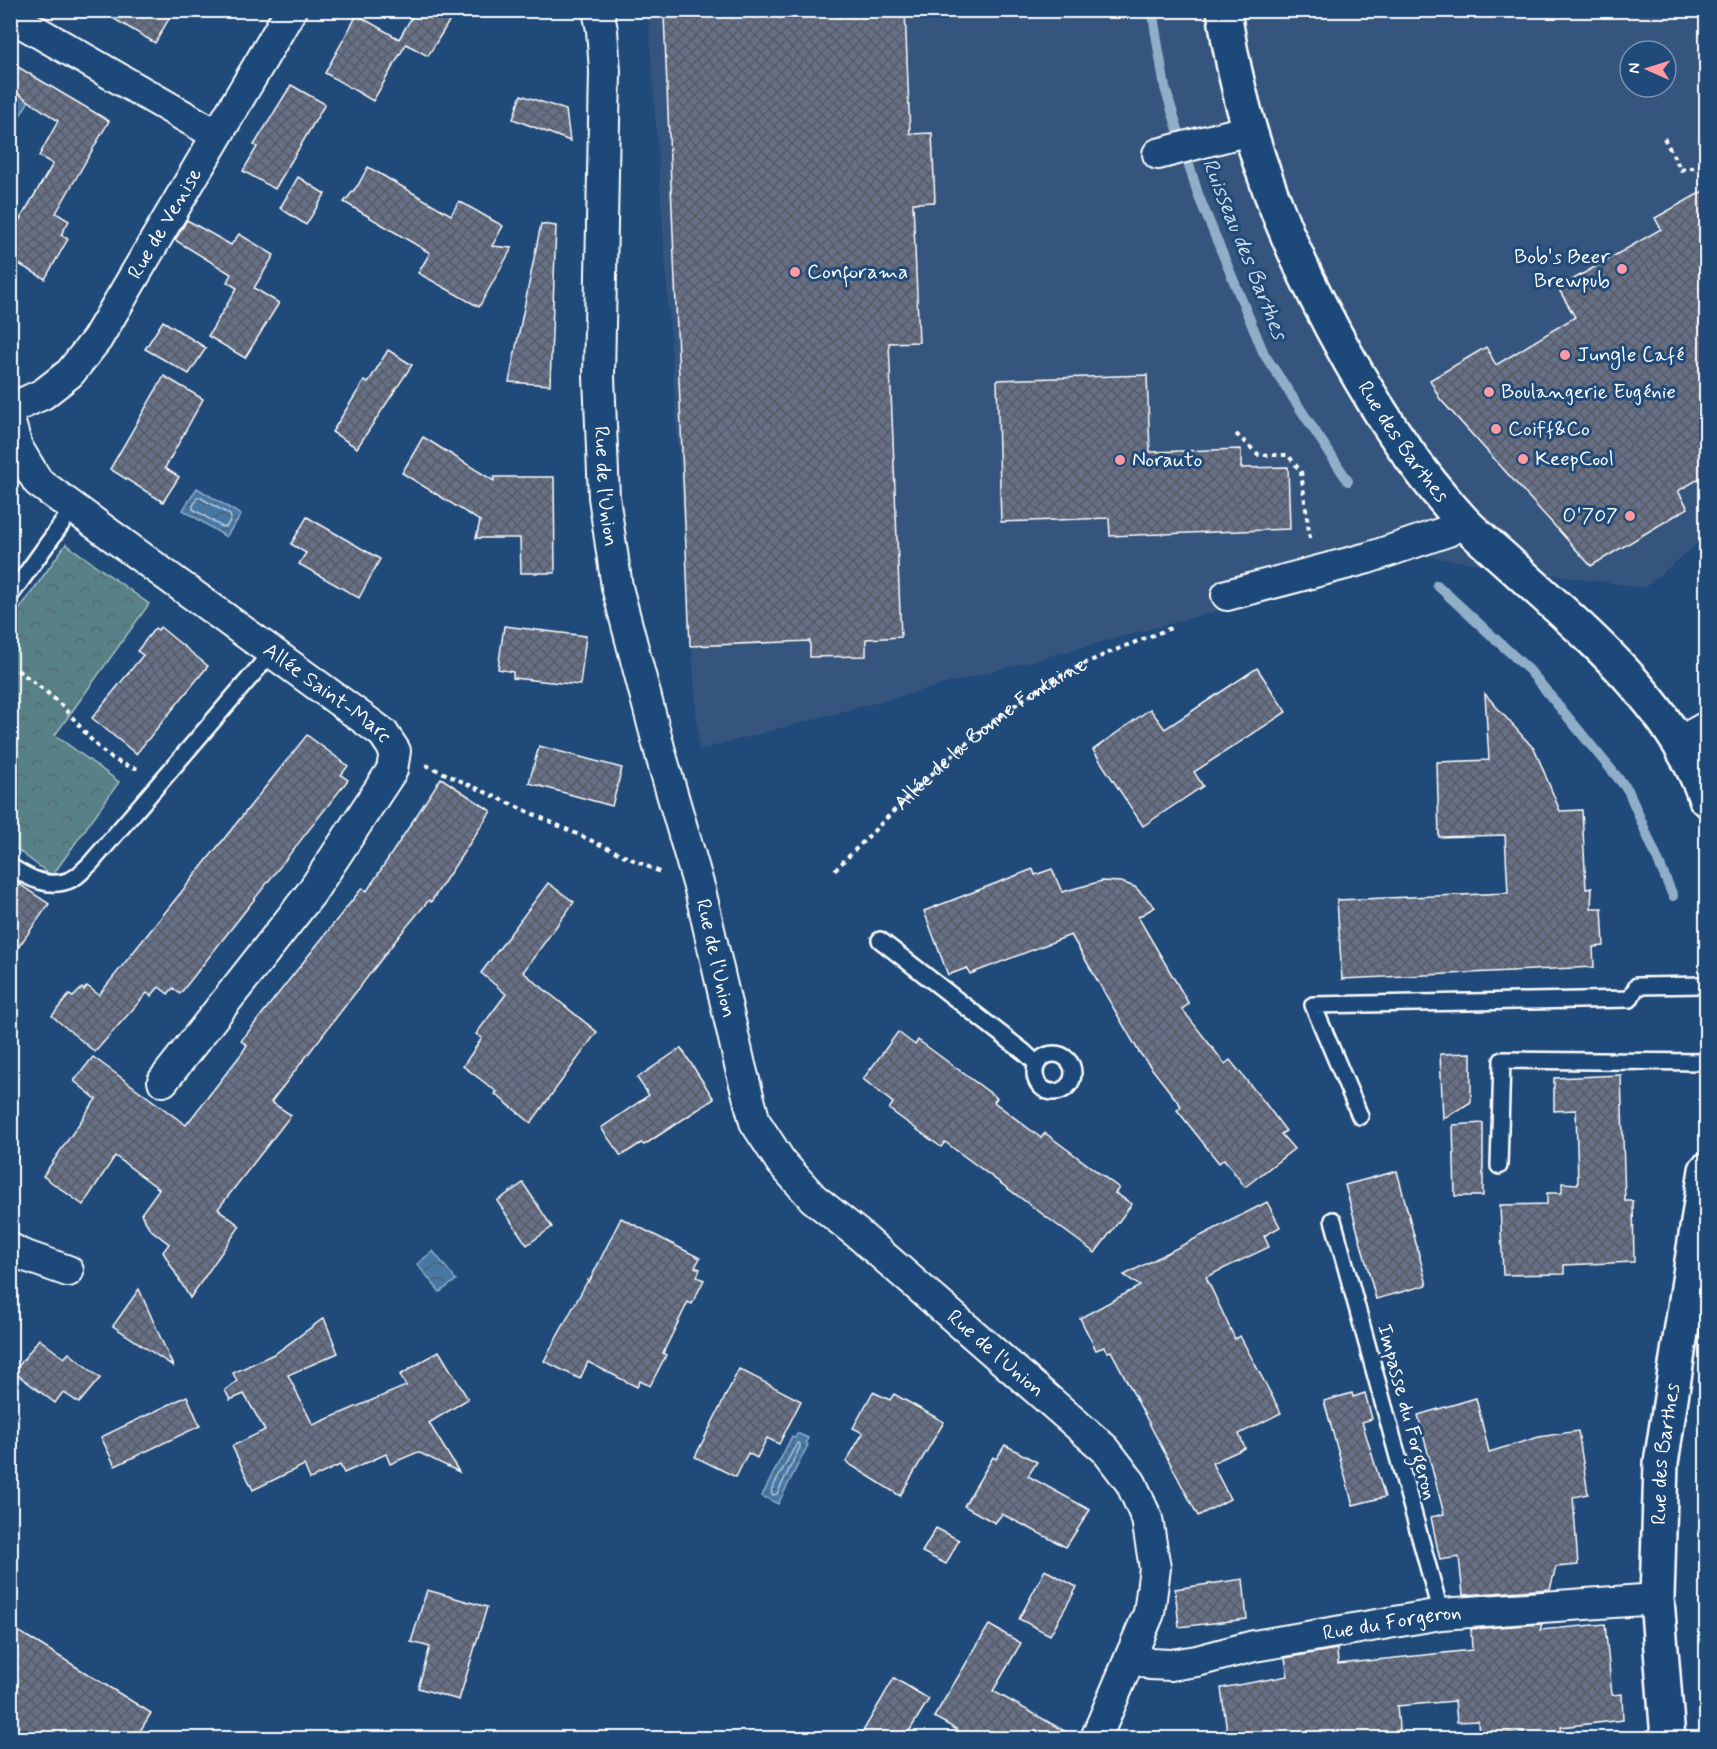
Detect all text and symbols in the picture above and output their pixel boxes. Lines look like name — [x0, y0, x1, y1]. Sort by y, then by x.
north arrow — [1618, 39, 1678, 99]
text: N — [1624, 62, 1645, 74]
water label: Ruisseau des Barthes — [1195, 154, 1294, 346]
street label: Rue de Venise — [121, 162, 209, 284]
place label: Bob's Beer Brewpub — [1514, 243, 1610, 295]
place label: Conforama — [807, 258, 908, 288]
marker: Bob's Beer Brewpub — [1615, 262, 1629, 276]
marker: Conforama — [788, 265, 802, 279]
place label: Jungle Café — [1577, 341, 1684, 370]
marker: Jungle Café — [1558, 348, 1572, 362]
street label: Rue des Barthes — [1351, 376, 1455, 509]
place label: Boulangerie Eugénie — [1501, 378, 1676, 406]
marker: Boulangerie Eugénie — [1482, 385, 1496, 399]
place label: Coiff&Co — [1508, 415, 1590, 443]
marker: Coiff&Co — [1489, 422, 1503, 436]
street label: Rue de l'Union — [587, 425, 625, 548]
place label: KeepCool — [1535, 445, 1614, 473]
place label: Norauto — [1132, 446, 1202, 474]
marker: KeepCool — [1516, 452, 1530, 466]
marker: Norauto — [1113, 453, 1127, 467]
place label: O'707 — [1562, 502, 1618, 530]
marker: O'707 — [1623, 509, 1637, 523]
street label: Allée Saint-Marc — [257, 636, 399, 748]
street label: Allée de la Bonne Fontaine — [888, 650, 1092, 817]
street label: Rue de l'Union — [689, 896, 743, 1020]
street label: Rue de l'Union — [941, 1303, 1050, 1404]
street label: Impasse du Forgeron — [1368, 1321, 1444, 1504]
street label: Rue des Barthes — [1645, 1381, 1687, 1525]
street label: Rue du Forgeron — [1321, 1599, 1463, 1648]

